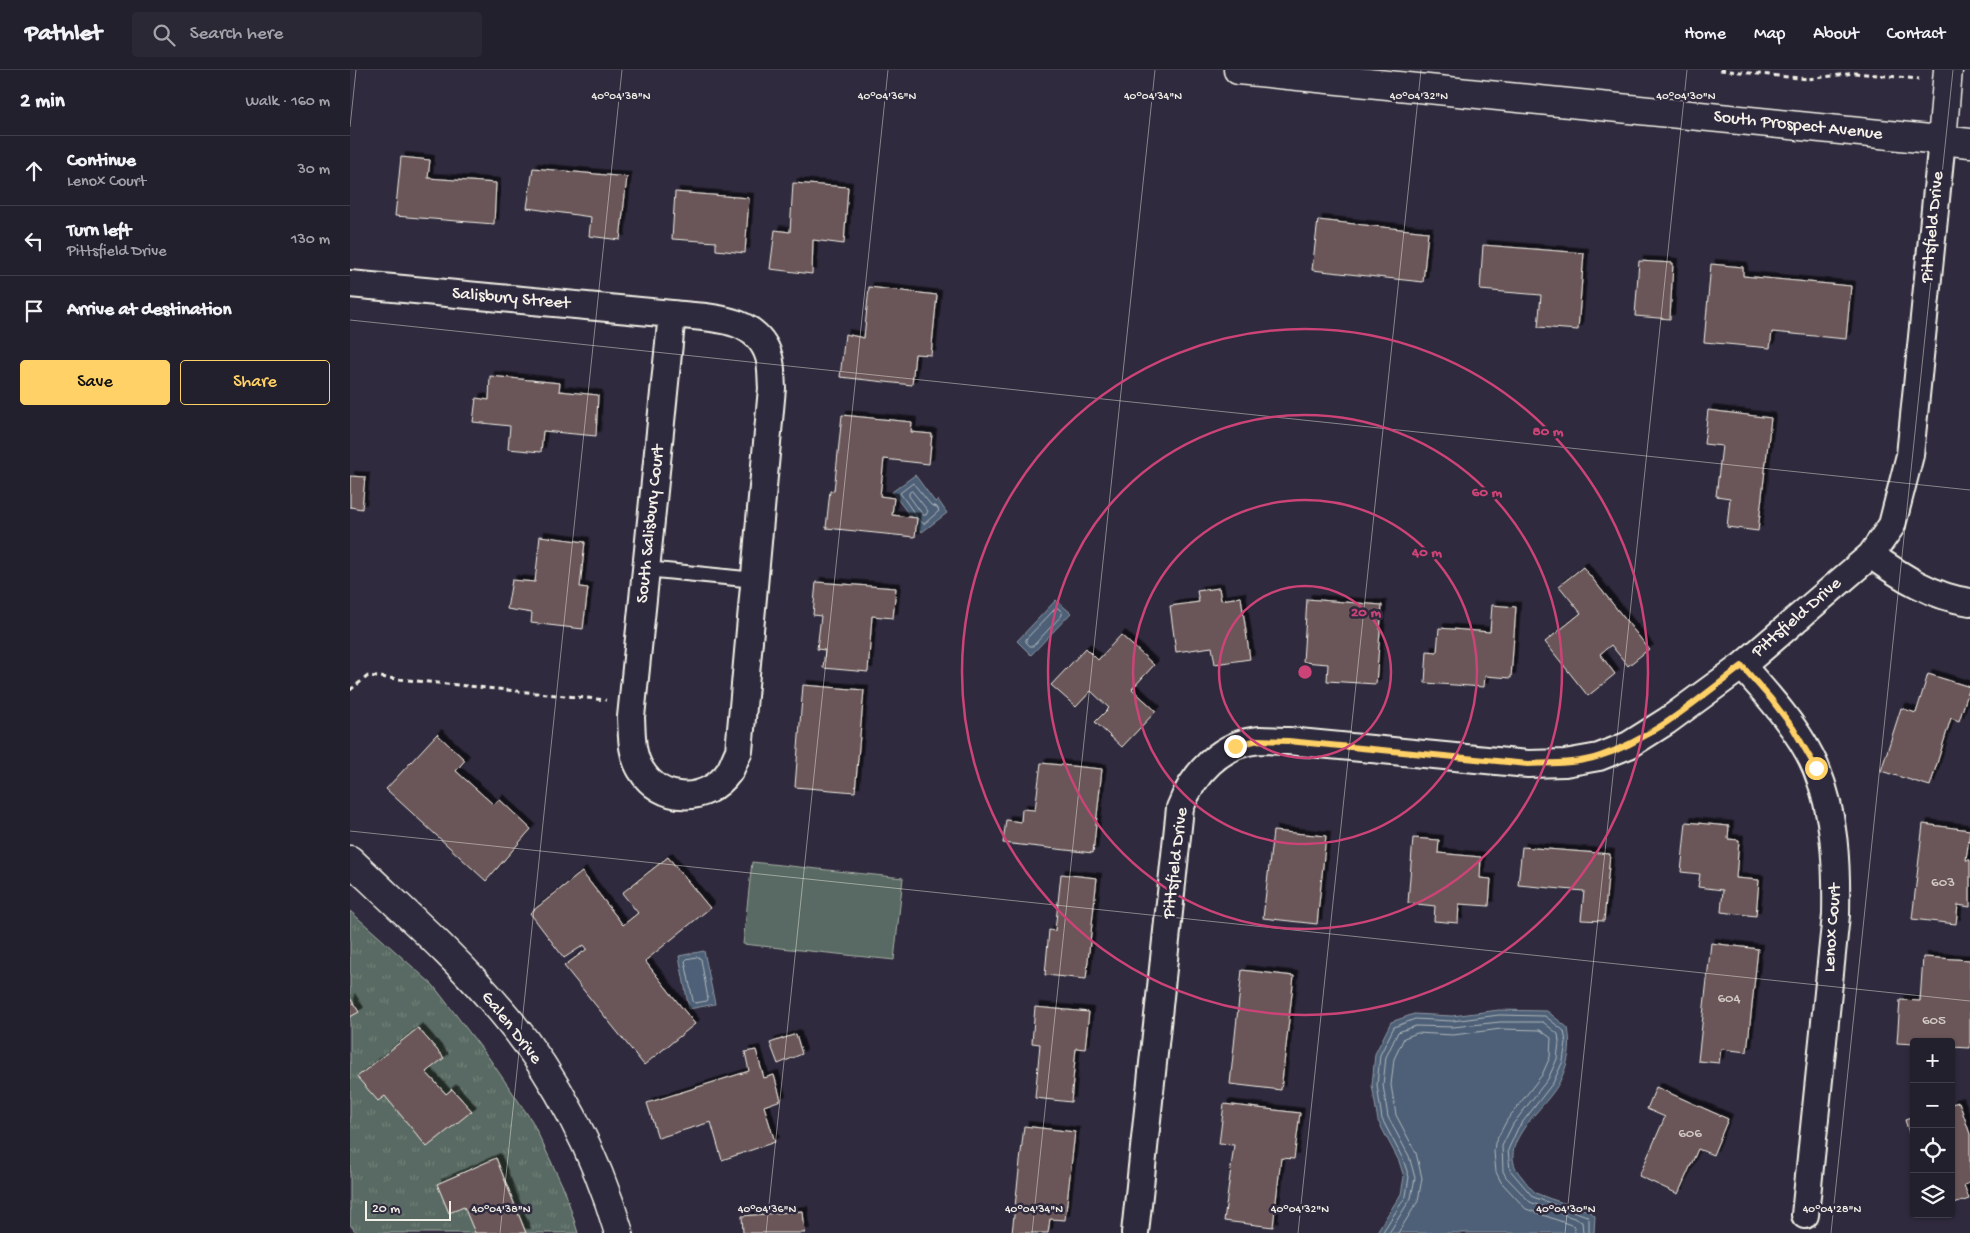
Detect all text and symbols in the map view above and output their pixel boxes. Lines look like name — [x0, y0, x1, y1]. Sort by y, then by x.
search box — [132, 12, 482, 57]
text: Pathlet — [25, 20, 102, 49]
icon: search — [150, 21, 178, 49]
text: Search here — [190, 23, 283, 46]
text: Home — [1684, 24, 1726, 45]
text: Map — [1754, 24, 1785, 45]
text: About — [1813, 24, 1859, 45]
text: Contact — [1887, 24, 1945, 45]
text: 2 min — [20, 90, 65, 115]
text: 40°04'38"N — [591, 90, 651, 104]
text: 40°04'36"N — [858, 90, 916, 104]
text: 40°04'34"N — [1124, 90, 1182, 104]
text: 40°04'32"N — [1390, 90, 1448, 104]
text: 40°04'30"N — [1656, 90, 1716, 104]
text: Walk · 160 m — [245, 93, 330, 112]
street label: South Prospect Avenue — [1713, 107, 1884, 145]
text: Continue — [67, 150, 136, 173]
icon: ahead — [20, 157, 48, 185]
text: 30 m — [297, 161, 330, 180]
street label: Pittsfield Drive — [1917, 170, 1949, 285]
text: Lenox Court — [67, 173, 146, 192]
text: Turn left — [67, 220, 131, 243]
icon: left — [20, 227, 48, 255]
text: 130 m — [291, 231, 330, 250]
text: Pittsfield Drive — [67, 243, 166, 262]
street label: Salisbury Street — [451, 283, 572, 315]
icon: arrive — [20, 297, 48, 325]
text: Arrive at destination — [67, 299, 231, 322]
button: Save — [20, 360, 170, 405]
button: Share — [180, 360, 330, 405]
text: 80 m — [1533, 423, 1564, 441]
street label: South Salisbury Court — [632, 442, 670, 604]
text: 60 m — [1472, 484, 1503, 502]
text: 40 m — [1411, 544, 1442, 562]
street label: Pittsfield Drive — [1747, 573, 1847, 663]
text: 20 m — [1351, 604, 1381, 622]
centre of rings — [1296, 663, 1314, 681]
route end — [1224, 735, 1247, 758]
route start — [1805, 757, 1828, 780]
street label: Pittsfield Drive — [1159, 806, 1193, 921]
house number: 603 — [1931, 874, 1955, 892]
street label: Lenox Court — [1819, 881, 1847, 973]
street label: Galen Drive — [476, 987, 546, 1069]
house number: 604 — [1717, 990, 1741, 1008]
house number: 605 — [1922, 1012, 1946, 1030]
map controls — [1910, 1038, 1955, 1218]
button: + — [1910, 1038, 1955, 1083]
button: − — [1910, 1083, 1955, 1128]
house number: 606 — [1678, 1125, 1702, 1143]
button: locate — [1910, 1128, 1955, 1173]
button: layers — [1910, 1173, 1955, 1218]
scale bar — [365, 1198, 451, 1221]
text: 20 m — [372, 1201, 400, 1218]
text: 40°04'38"N — [471, 1203, 531, 1217]
text: 40°04'36"N — [738, 1203, 796, 1217]
text: 40°04'34"N — [1005, 1203, 1063, 1217]
text: 40°04'32"N — [1271, 1203, 1329, 1217]
text: 40°04'30"N — [1536, 1203, 1596, 1217]
text: 40°04'28"N — [1803, 1203, 1862, 1217]

